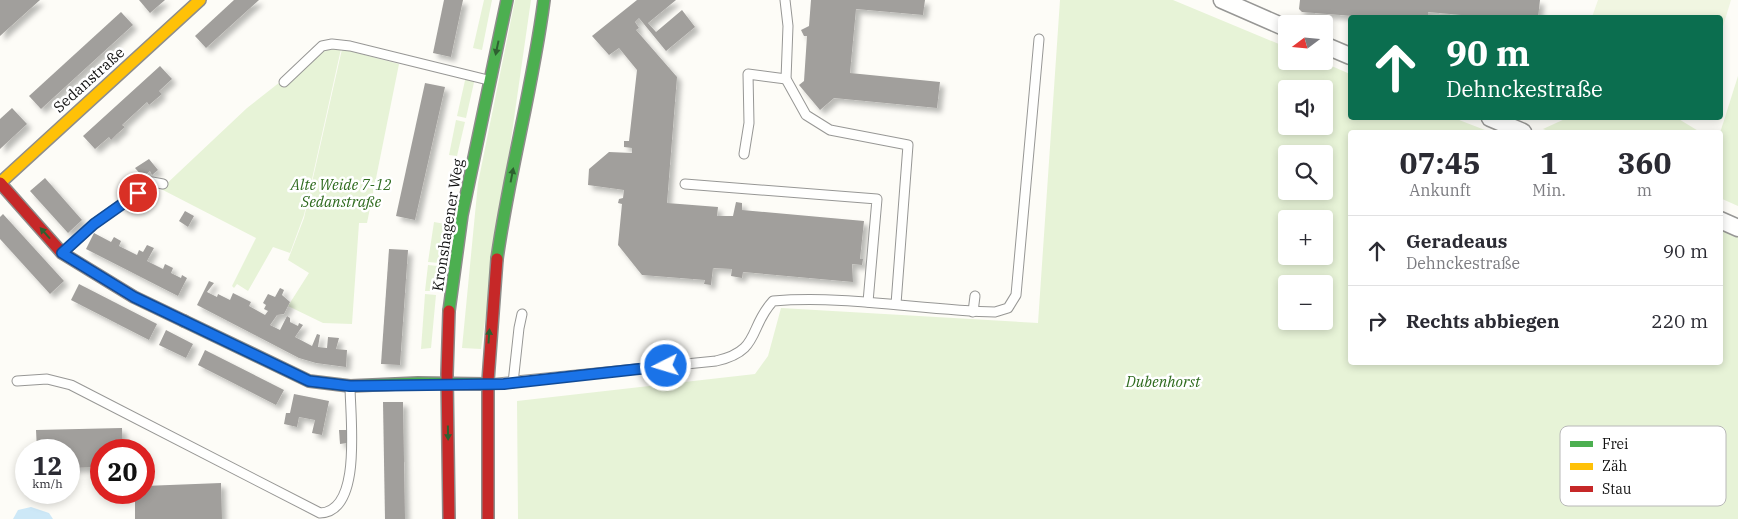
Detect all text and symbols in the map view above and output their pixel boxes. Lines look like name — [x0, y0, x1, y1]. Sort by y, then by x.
north arrow — [1278, 15, 1332, 70]
map controls — [1278, 15, 1333, 330]
text: 90 m — [1446, 30, 1530, 76]
icon: ahead — [1363, 35, 1428, 100]
one-way arrow — [493, 40, 501, 56]
street label: Sedanstraße — [49, 43, 128, 116]
text: Dehnckestraße — [1446, 74, 1603, 103]
button: sound — [1278, 80, 1333, 135]
text: 07:45 — [1400, 143, 1481, 182]
text: 1 — [1540, 143, 1558, 182]
text: 360 — [1617, 143, 1671, 182]
button: search — [1278, 145, 1333, 200]
street label: Kronshagener Weg — [428, 157, 467, 293]
one-way arrow — [508, 167, 516, 183]
pin — [117, 172, 159, 214]
park label: Alte Weide 7-12 Sedanstraße — [290, 175, 391, 211]
icon: arrive — [124, 179, 152, 207]
text: Ankunft — [1409, 180, 1471, 200]
text: Min. — [1532, 180, 1566, 200]
text: m — [1637, 180, 1652, 200]
button: + — [1278, 210, 1333, 265]
one-way arrow — [39, 227, 51, 239]
text: Geradeaus — [1406, 229, 1507, 253]
icon: ahead — [1363, 237, 1391, 265]
text: 90 m — [1663, 239, 1708, 263]
text: Dehnckestraße — [1406, 253, 1520, 273]
button: − — [1278, 275, 1333, 330]
icon: right — [1363, 307, 1391, 335]
text: Rechts abbiegen — [1406, 309, 1560, 333]
text: 220 m — [1651, 309, 1708, 333]
one-way arrow — [485, 327, 493, 343]
position arrow — [639, 339, 691, 391]
park label: Dubenhorst — [1125, 372, 1201, 391]
one-way arrow — [444, 425, 452, 441]
legend — [1560, 426, 1726, 506]
text: Frei — [1602, 435, 1629, 453]
speed limit sign: 20 — [90, 439, 155, 504]
text: 12 — [32, 449, 63, 482]
text: Zäh — [1602, 457, 1628, 475]
text: km/h — [32, 476, 63, 491]
text: Stau — [1602, 480, 1632, 498]

